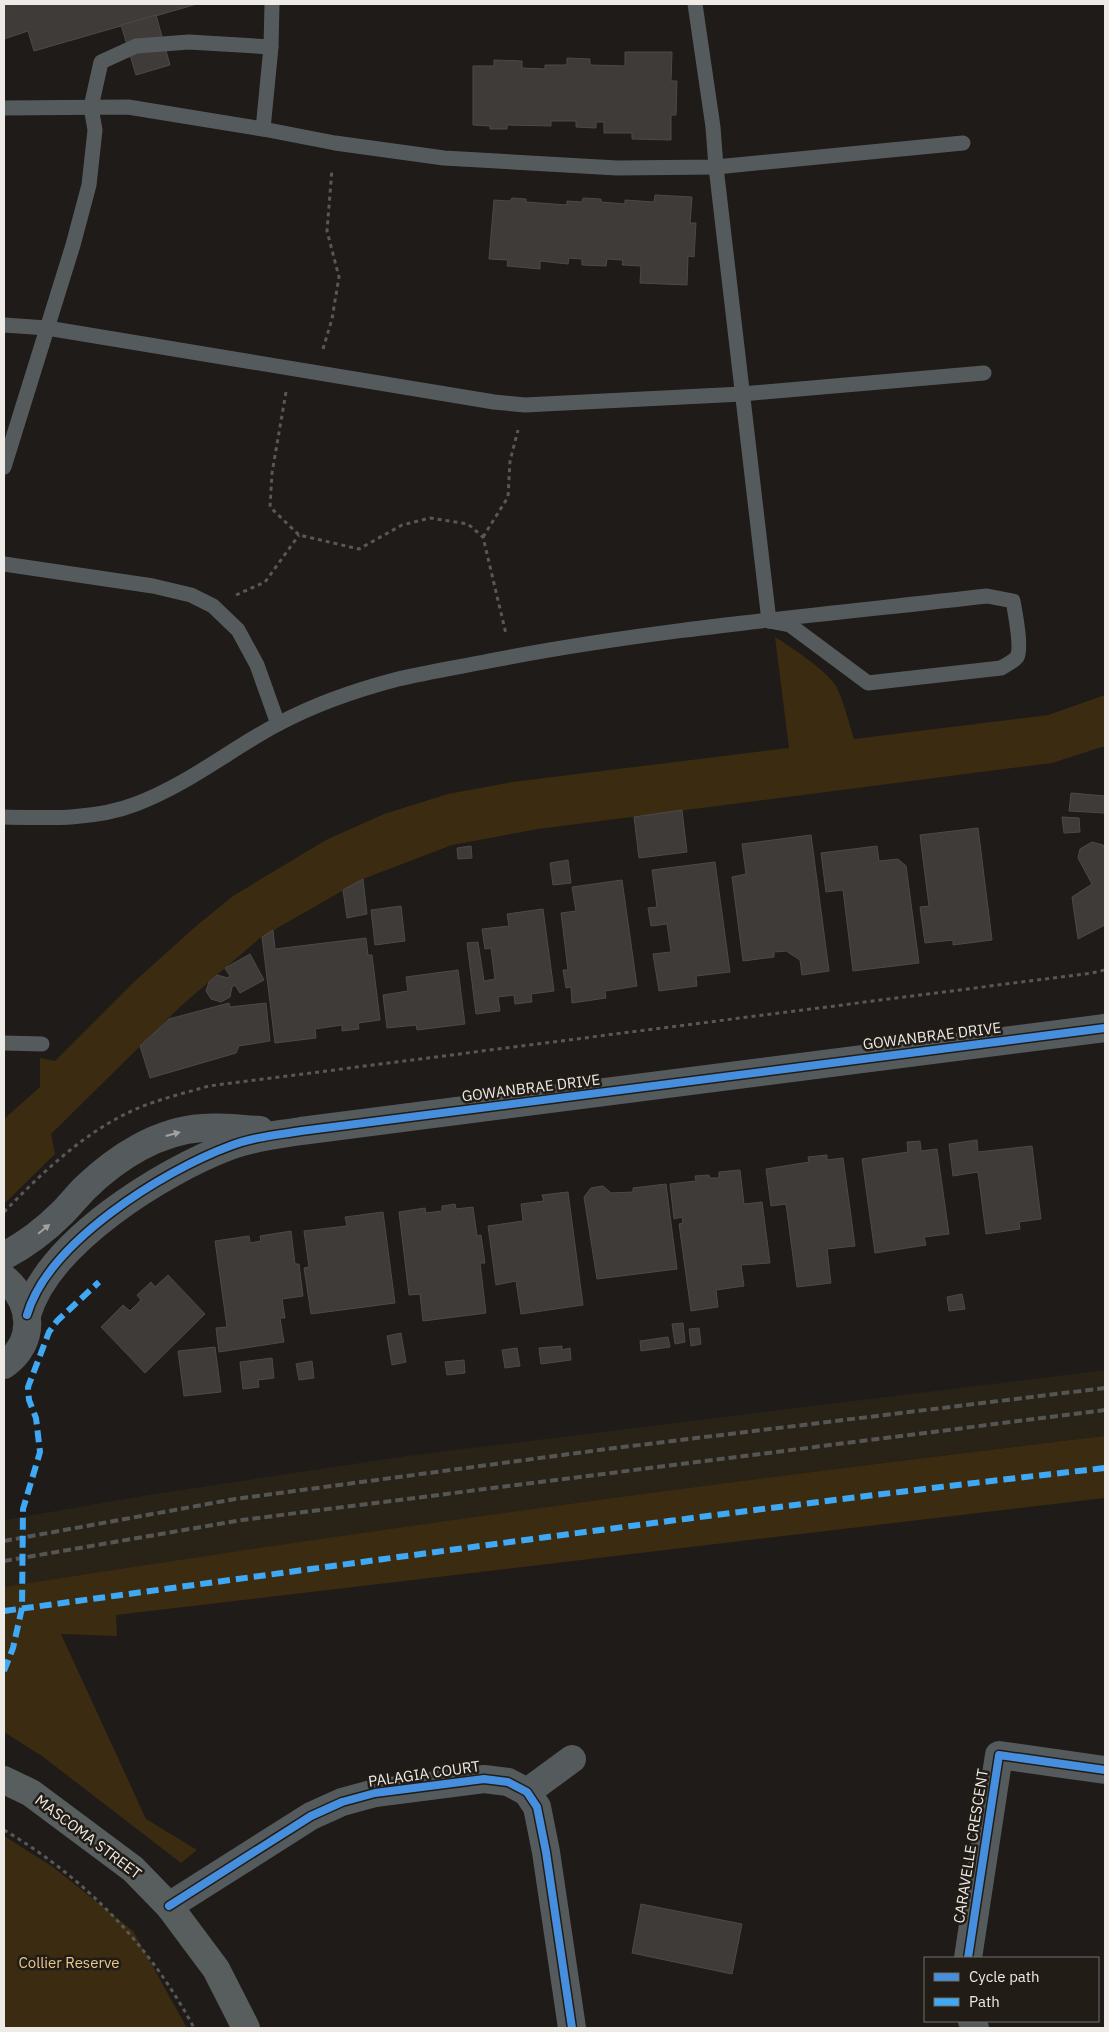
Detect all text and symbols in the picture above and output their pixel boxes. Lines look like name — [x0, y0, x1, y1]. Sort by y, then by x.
street label: GOWANBRAE DRIVE — [862, 1018, 1002, 1053]
street label: GOWANBRAE DRIVE — [461, 1070, 601, 1105]
one-way arrow — [166, 1130, 181, 1138]
one-way arrow — [37, 1223, 50, 1234]
street label: PALAGIA COURT — [367, 1756, 481, 1791]
street label: CARAVELLE CRESCENT — [949, 1767, 992, 1925]
street label: MASCOMA STREET — [31, 1790, 146, 1883]
park label: Collier Reserve — [18, 1953, 120, 1972]
legend — [924, 1957, 1099, 2022]
text: Cycle path — [969, 1967, 1040, 1986]
text: Path — [969, 1992, 1000, 2011]

